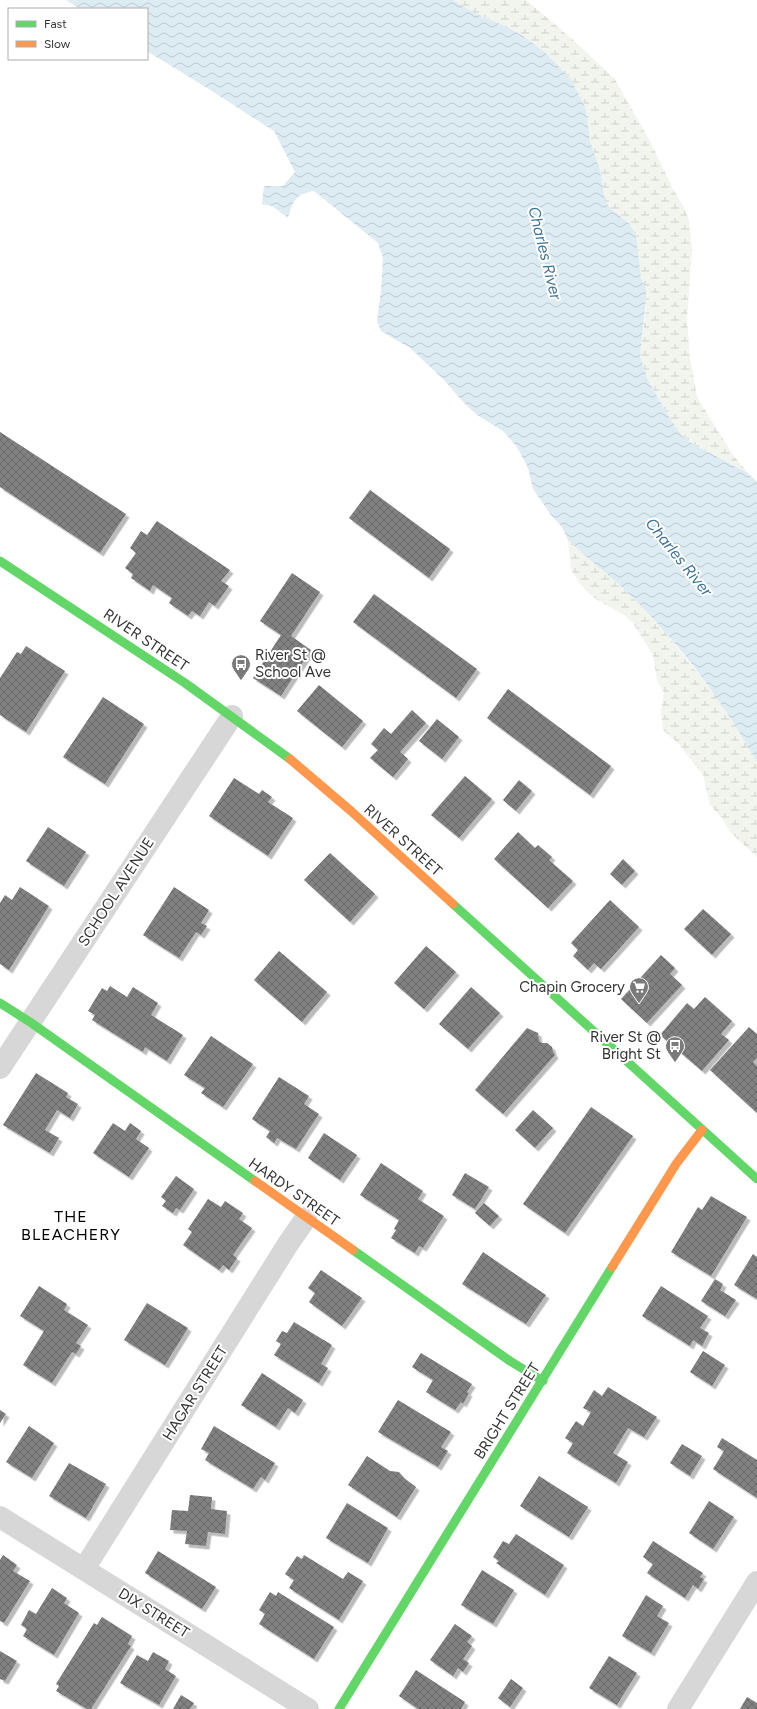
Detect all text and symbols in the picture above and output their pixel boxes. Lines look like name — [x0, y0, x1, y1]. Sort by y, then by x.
legend — [8, 8, 148, 60]
text: Fast — [44, 17, 67, 31]
text: Slow — [44, 37, 71, 51]
water label: Charles River — [524, 205, 566, 302]
water label: Charles River — [642, 514, 717, 600]
street label: RIVER STREET — [100, 605, 193, 675]
place label: River St @ School Ave — [255, 646, 331, 681]
bus stop icon: River St @ School Ave — [230, 653, 252, 681]
street label: RIVER STREET — [360, 800, 446, 880]
street label: SCHOOL AVENUE — [74, 834, 158, 950]
supermarket icon: Chapin Grocery — [628, 976, 650, 1004]
place label: Chapin Grocery — [519, 978, 625, 996]
place label: River St @ Bright St — [590, 1028, 661, 1063]
bus stop icon: River St @ Bright St — [664, 1035, 686, 1063]
street label: HARDY STREET — [245, 1154, 343, 1230]
district label: THE BLEACHERY — [21, 1207, 121, 1244]
street label: HAGAR STREET — [159, 1342, 232, 1444]
street label: BRIGHT STREET — [470, 1359, 544, 1462]
street label: DIX STREET — [115, 1584, 193, 1642]

